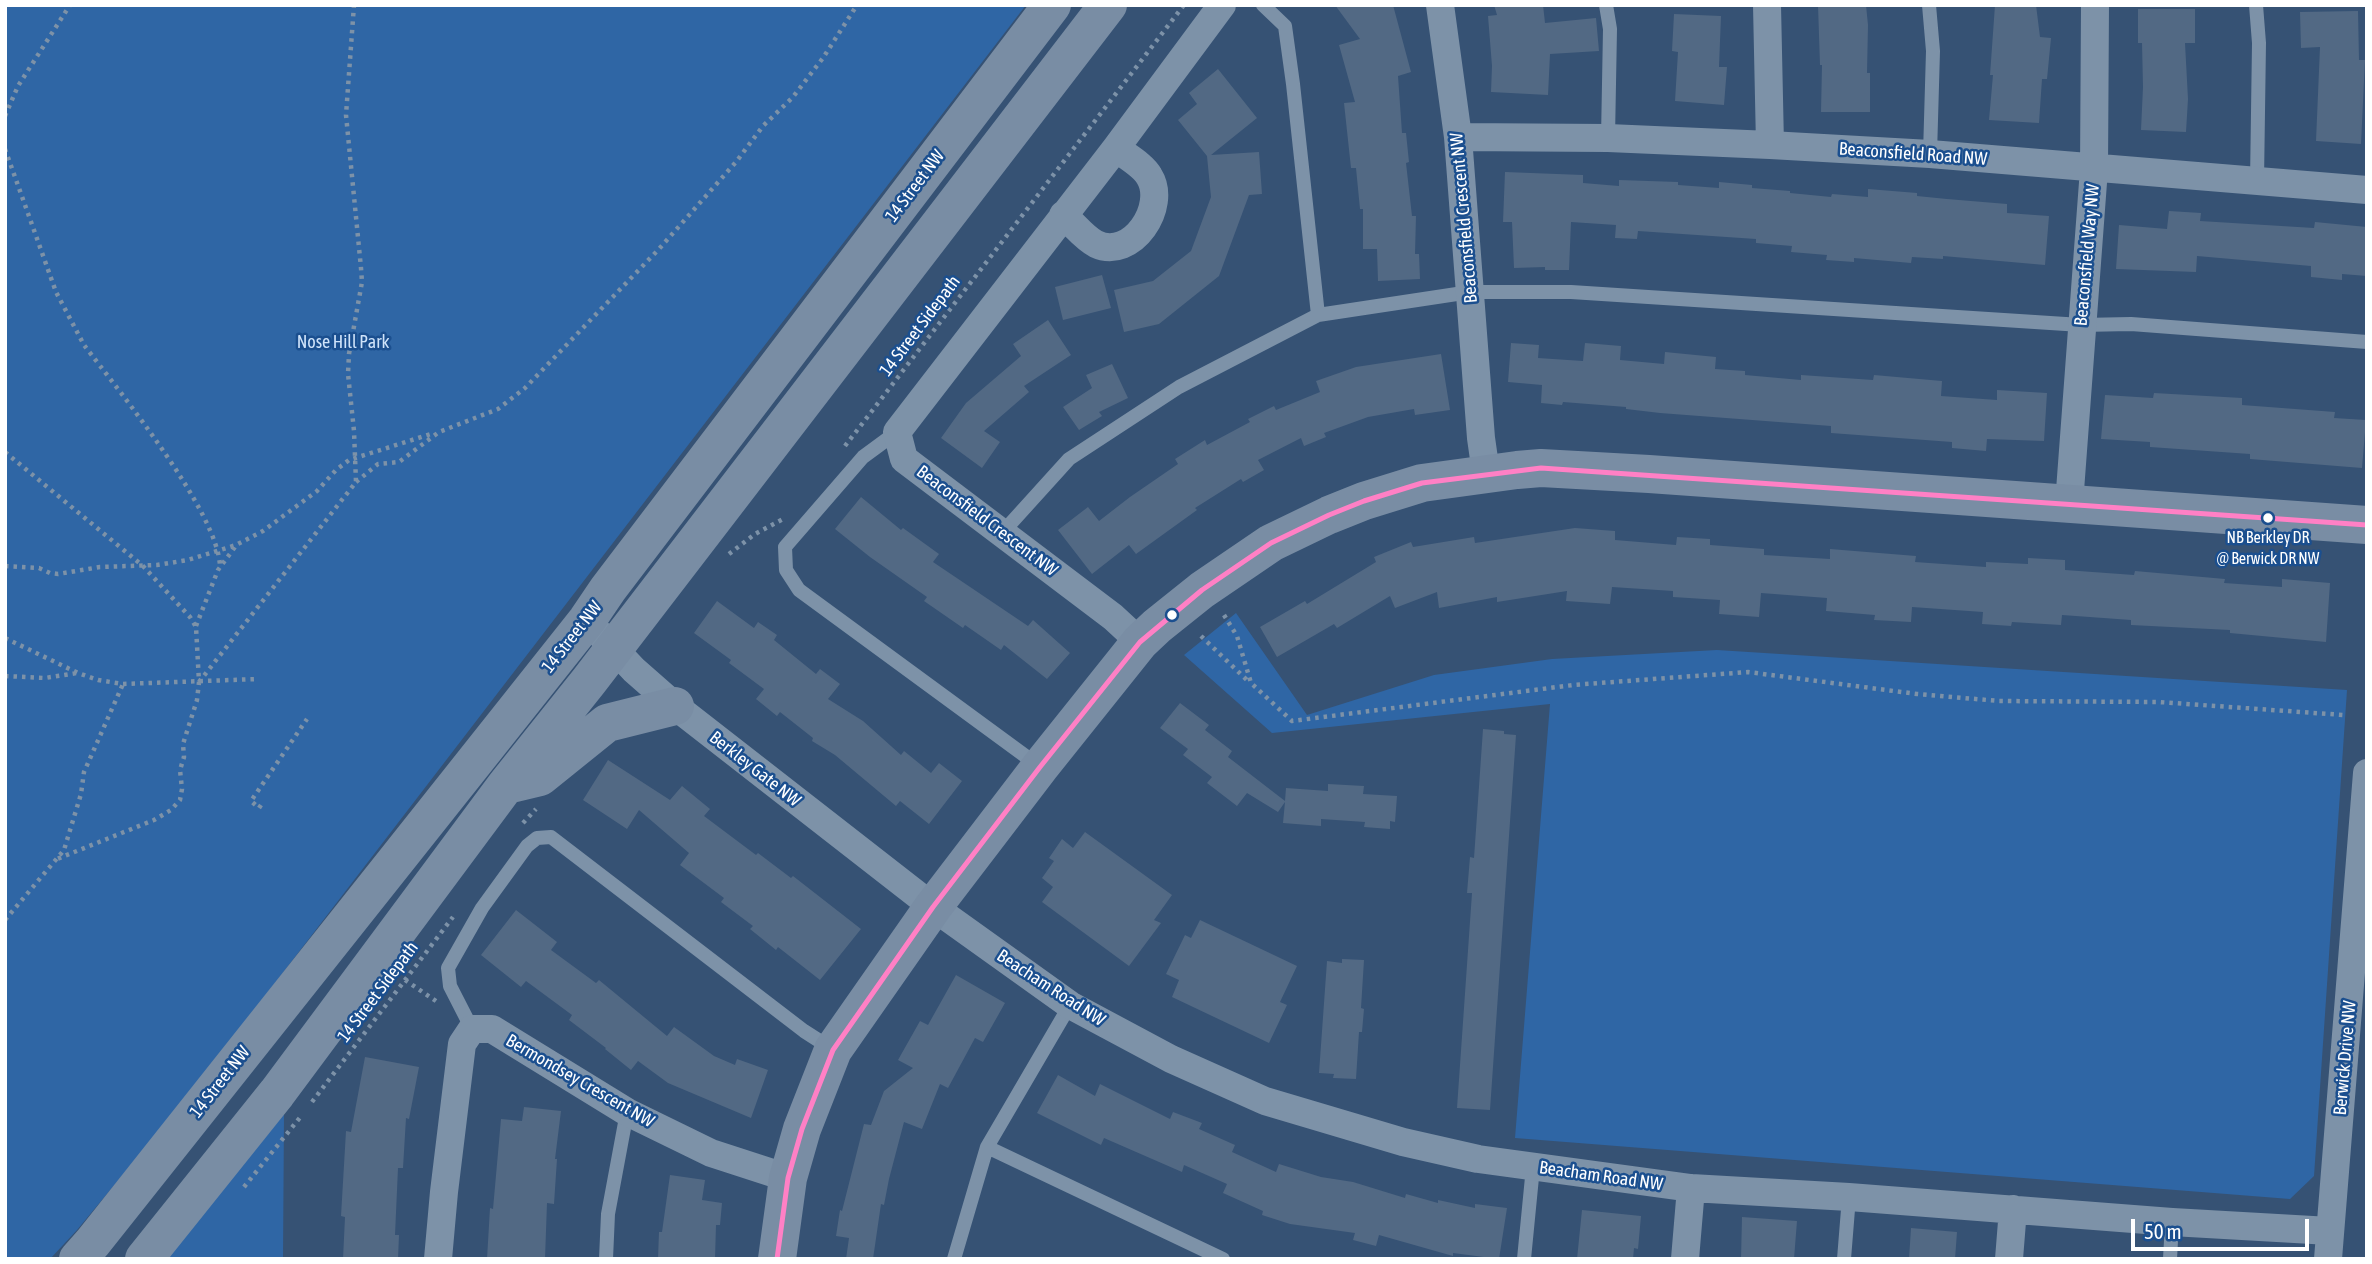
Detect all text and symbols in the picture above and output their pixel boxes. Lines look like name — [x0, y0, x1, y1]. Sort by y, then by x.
street label: Beaconsfield Crescent NW — [1446, 132, 1482, 304]
street label: Beaconsfield Road NW — [1838, 138, 1988, 170]
street label: 14 Street NW — [881, 146, 949, 226]
street label: Beaconsfield Way NW — [2070, 183, 2104, 327]
street label: 14 Street Sidepath — [875, 271, 965, 381]
park label: Nose Hill Park — [297, 331, 389, 353]
street label: Beaconsfield Crescent NW — [912, 461, 1062, 581]
marker: NB Berkley DR @ Berwick DR NW — [2261, 511, 2275, 525]
place label: NB Berkley DR @ Berwick DR NW — [2217, 528, 2319, 566]
street label: 14 Street NW — [537, 597, 607, 677]
unlabelled marker — [1165, 608, 1179, 622]
street label: Berkley Gate NW — [705, 727, 805, 811]
street label: 14 Street Sidepath — [333, 937, 423, 1047]
street label: Beacham Road NW — [993, 945, 1109, 1031]
street label: Berwick Drive NW — [2329, 1000, 2361, 1116]
street label: Bermondsey Crescent NW — [502, 1030, 658, 1132]
street label: 14 Street NW — [185, 1042, 255, 1122]
street label: Beacham Road NW — [1538, 1157, 1664, 1195]
scale bar — [2134, 1204, 2312, 1248]
text: 50 m — [2144, 1219, 2182, 1243]

